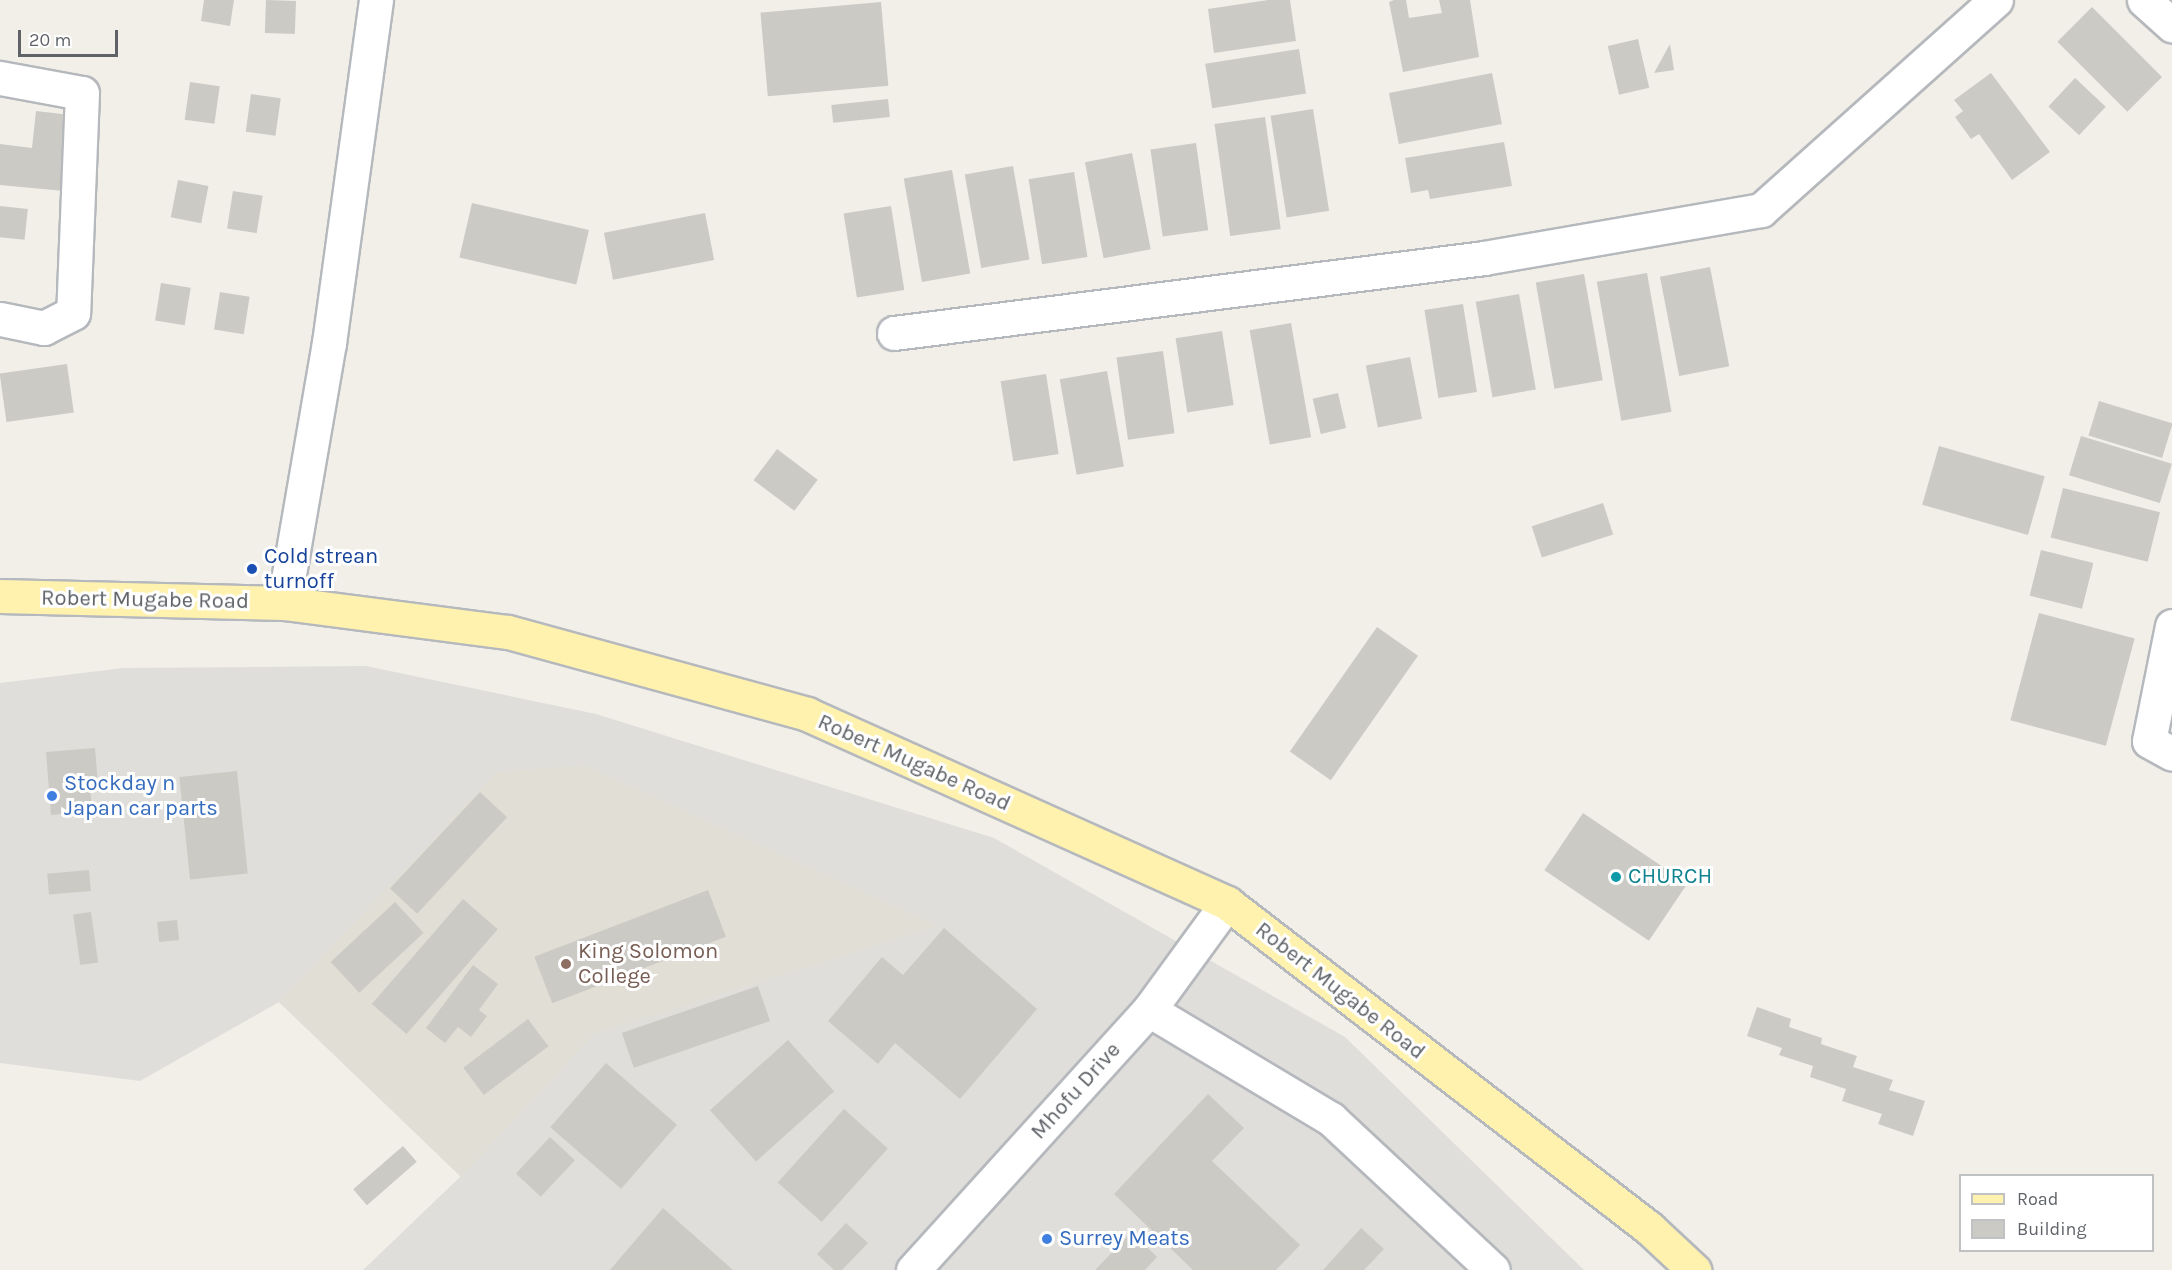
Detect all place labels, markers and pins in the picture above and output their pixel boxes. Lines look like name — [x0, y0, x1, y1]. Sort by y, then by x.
place label: Cold strean turnoff — [264, 543, 378, 594]
marker: Cold strean turnoff — [245, 562, 259, 576]
place label: Stockday n Japan car parts — [64, 770, 218, 822]
marker: Stockday n Japan car parts — [45, 789, 59, 803]
place label: CHURCH — [1628, 864, 1712, 890]
marker: CHURCH — [1609, 870, 1623, 884]
place label: King Solomon College — [578, 938, 718, 990]
marker: King Solomon College — [559, 957, 573, 971]
place label: Surrey Meats — [1059, 1226, 1190, 1252]
marker: Surrey Meats — [1040, 1232, 1054, 1246]

